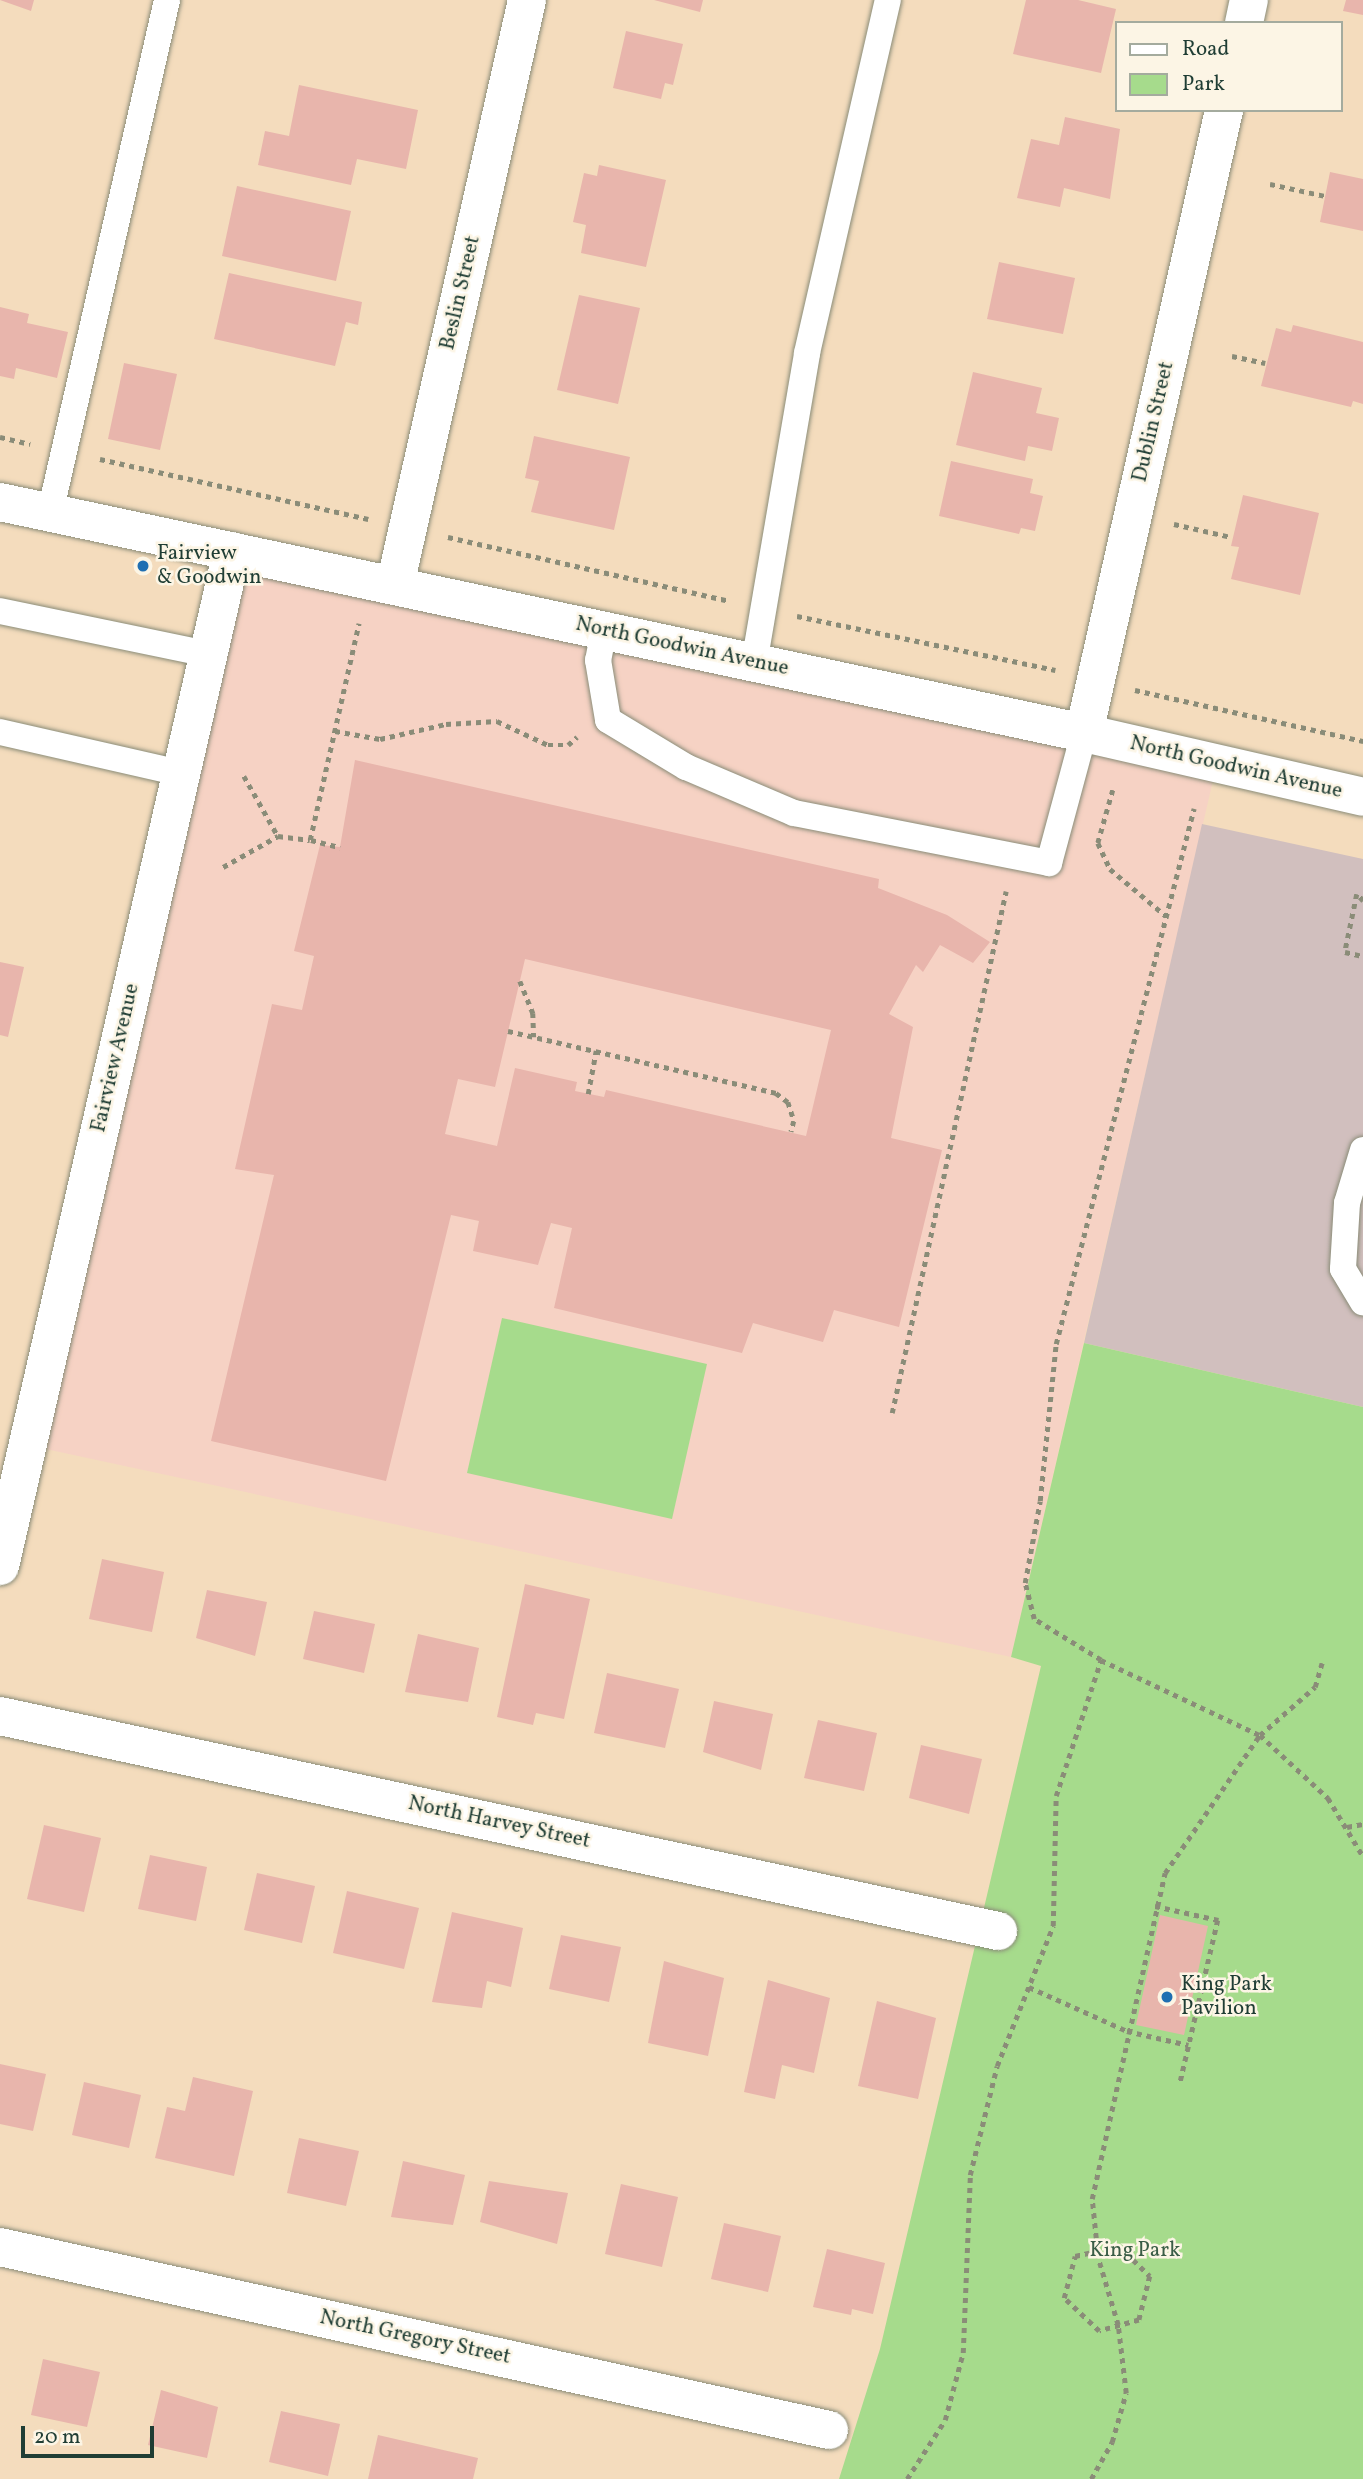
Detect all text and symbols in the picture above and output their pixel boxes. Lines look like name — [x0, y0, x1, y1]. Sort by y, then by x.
legend — [1114, 21, 1342, 112]
text: Road — [1182, 35, 1229, 64]
text: Park — [1182, 70, 1225, 99]
street label: Beslin Street — [436, 233, 486, 353]
street label: Dublin Street — [1128, 359, 1180, 485]
place label: Fairview & Goodwin — [157, 541, 261, 591]
marker: Fairview & Goodwin — [135, 558, 151, 574]
street label: North Goodwin Avenue — [573, 612, 791, 682]
street label: North Goodwin Avenue — [1127, 731, 1345, 805]
street label: Fairview Avenue — [87, 981, 145, 1135]
street label: North Harvey Street — [405, 1791, 593, 1855]
place label: King Park Pavilion — [1181, 1972, 1272, 2022]
marker: King Park Pavilion — [1159, 1989, 1175, 2005]
park label: King Park — [1090, 2238, 1180, 2264]
street label: North Gregory Street — [317, 2305, 513, 2371]
scale bar — [24, 2412, 158, 2456]
text: 20 m — [34, 2423, 80, 2452]

